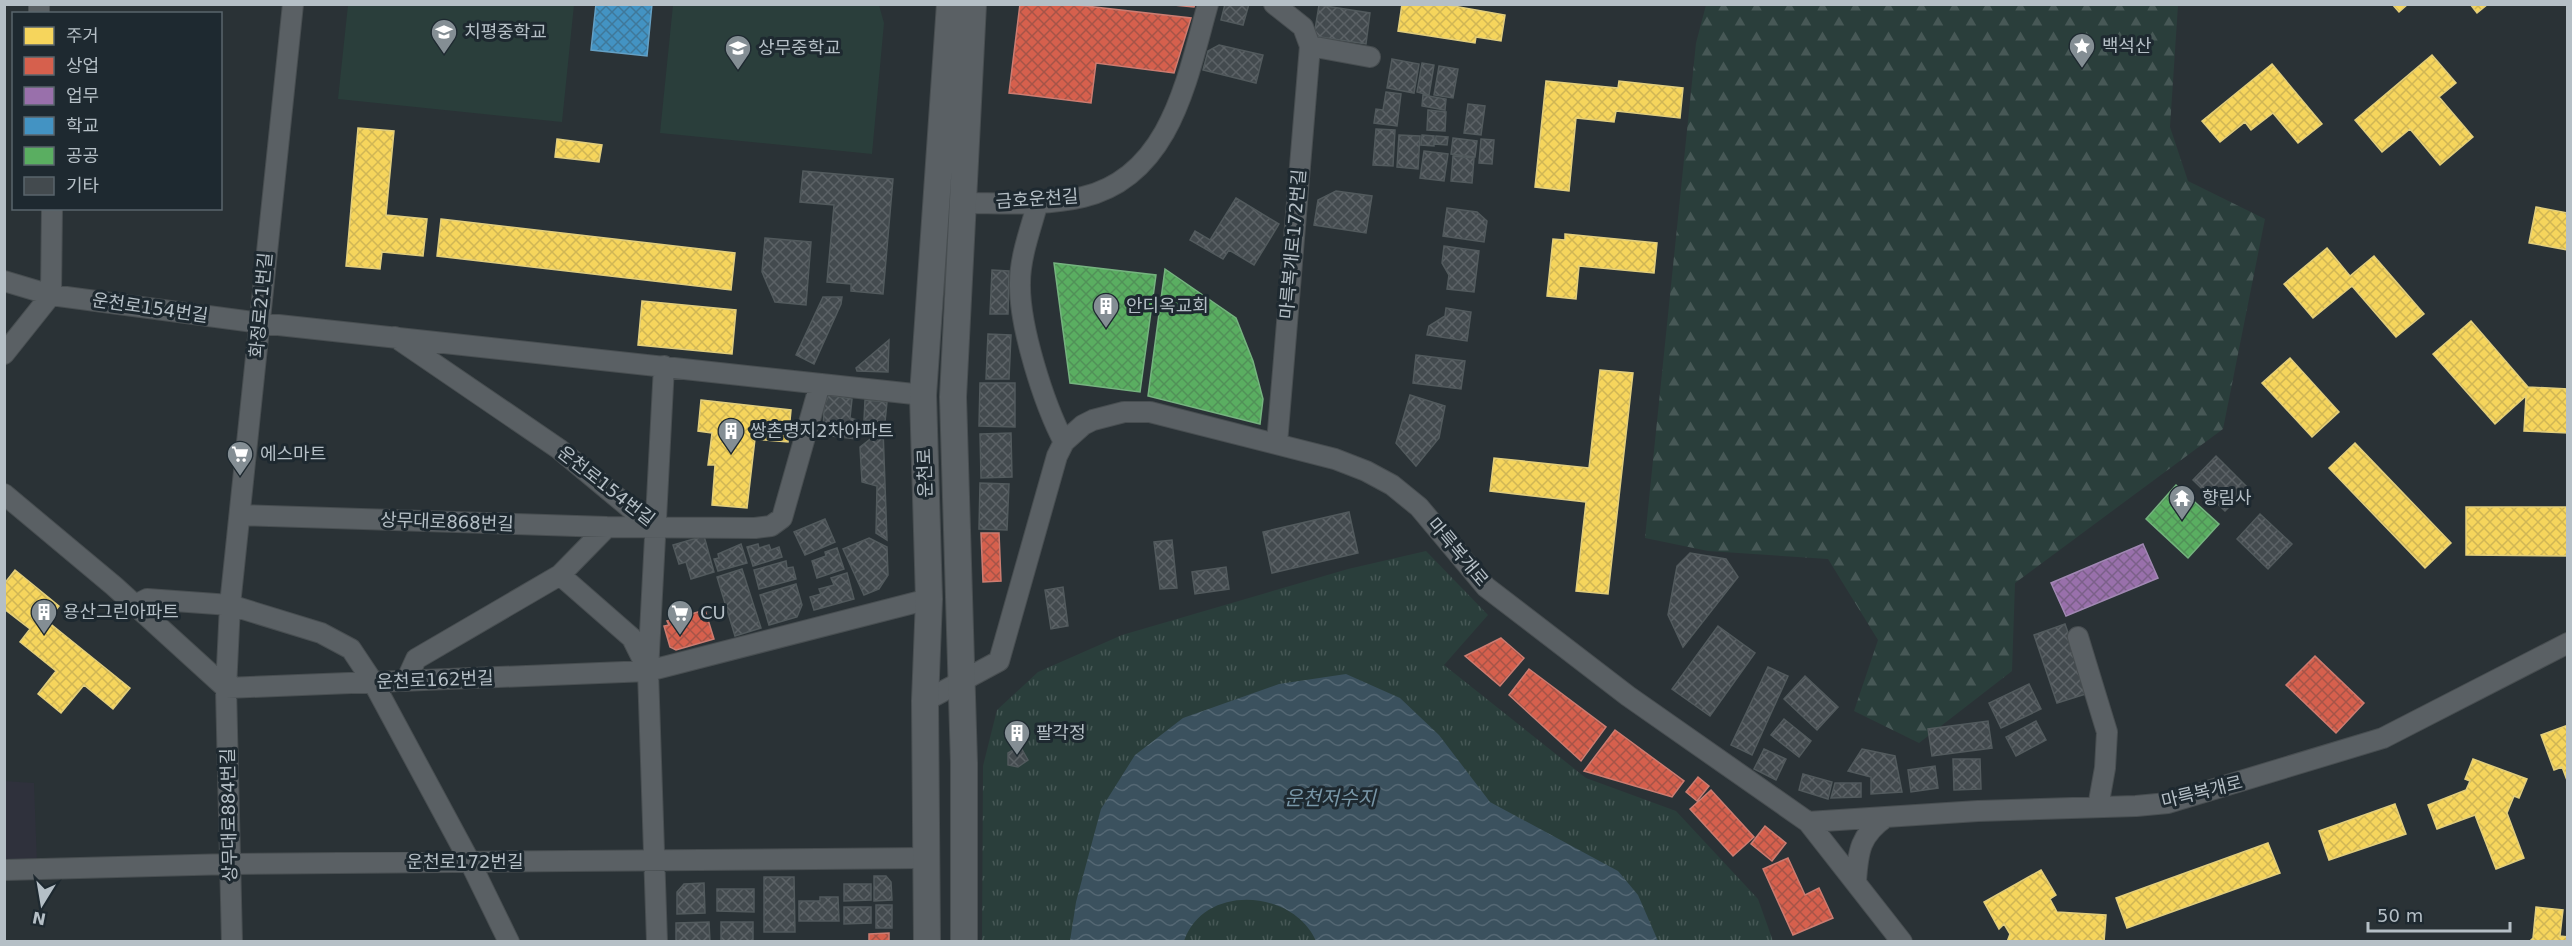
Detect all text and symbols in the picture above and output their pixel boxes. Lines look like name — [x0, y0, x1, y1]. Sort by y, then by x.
legend — [12, 12, 222, 210]
school or university icon: 치평중학교 — [429, 17, 459, 55]
place label: 치평중학교 — [464, 21, 547, 42]
text: 주거 — [66, 25, 99, 46]
place icon: 백석산 — [2067, 31, 2097, 69]
school or university icon: 상무중학교 — [723, 33, 753, 71]
place label: 백석산 — [2102, 35, 2152, 56]
place label: 상무중학교 — [758, 37, 841, 58]
text: 상업 — [66, 55, 99, 76]
text: 업무 — [66, 85, 99, 106]
text: 학교 — [66, 115, 99, 136]
text: 공공 — [66, 145, 99, 166]
street label: 마륵복개로172번길 — [1275, 168, 1310, 320]
text: 기타 — [66, 175, 100, 196]
street label: 금호운천길 — [995, 185, 1079, 212]
street label: 화정로21번길 — [245, 251, 276, 359]
street label: 운천로154번길 — [91, 289, 210, 326]
building icon: 안디옥교회 — [1091, 291, 1121, 329]
place label: 안디옥교회 — [1126, 295, 1209, 316]
building icon: 쌍촌명지2차아파트 — [716, 416, 746, 454]
place label: 쌍촌명지2차아파트 — [750, 420, 894, 441]
supermarket icon: 에스마트 — [225, 439, 255, 477]
street label: 운천로154번길 — [554, 441, 659, 530]
place label: 에스마트 — [260, 443, 326, 464]
street label: 운천로 — [913, 448, 936, 498]
temple icon: 향림사 — [2167, 483, 2197, 521]
place label: 향림사 — [2202, 487, 2252, 508]
street label: 상무대로868번길 — [380, 509, 514, 534]
street label: 마륵복개로 — [1424, 513, 1493, 590]
building icon: 용산그린아파트 — [29, 597, 59, 635]
supermarket icon: CU — [665, 598, 695, 636]
place label: 용산그린아파트 — [63, 601, 179, 622]
place label: CU — [700, 602, 726, 623]
street label: 운천로162번길 — [376, 667, 494, 692]
building icon: 팔각정 — [1002, 718, 1032, 756]
place label: 팔각정 — [1036, 722, 1086, 743]
street label: 상무대로884번길 — [217, 748, 240, 882]
street label: 마륵복개로 — [2159, 771, 2245, 812]
water label: 운천저수지 — [1284, 786, 1378, 810]
street label: 운천로172번길 — [406, 851, 524, 872]
north arrow — [12, 874, 72, 934]
scale bar — [2368, 895, 2510, 933]
text: 50 m — [2377, 905, 2423, 926]
text: N — [31, 908, 48, 929]

